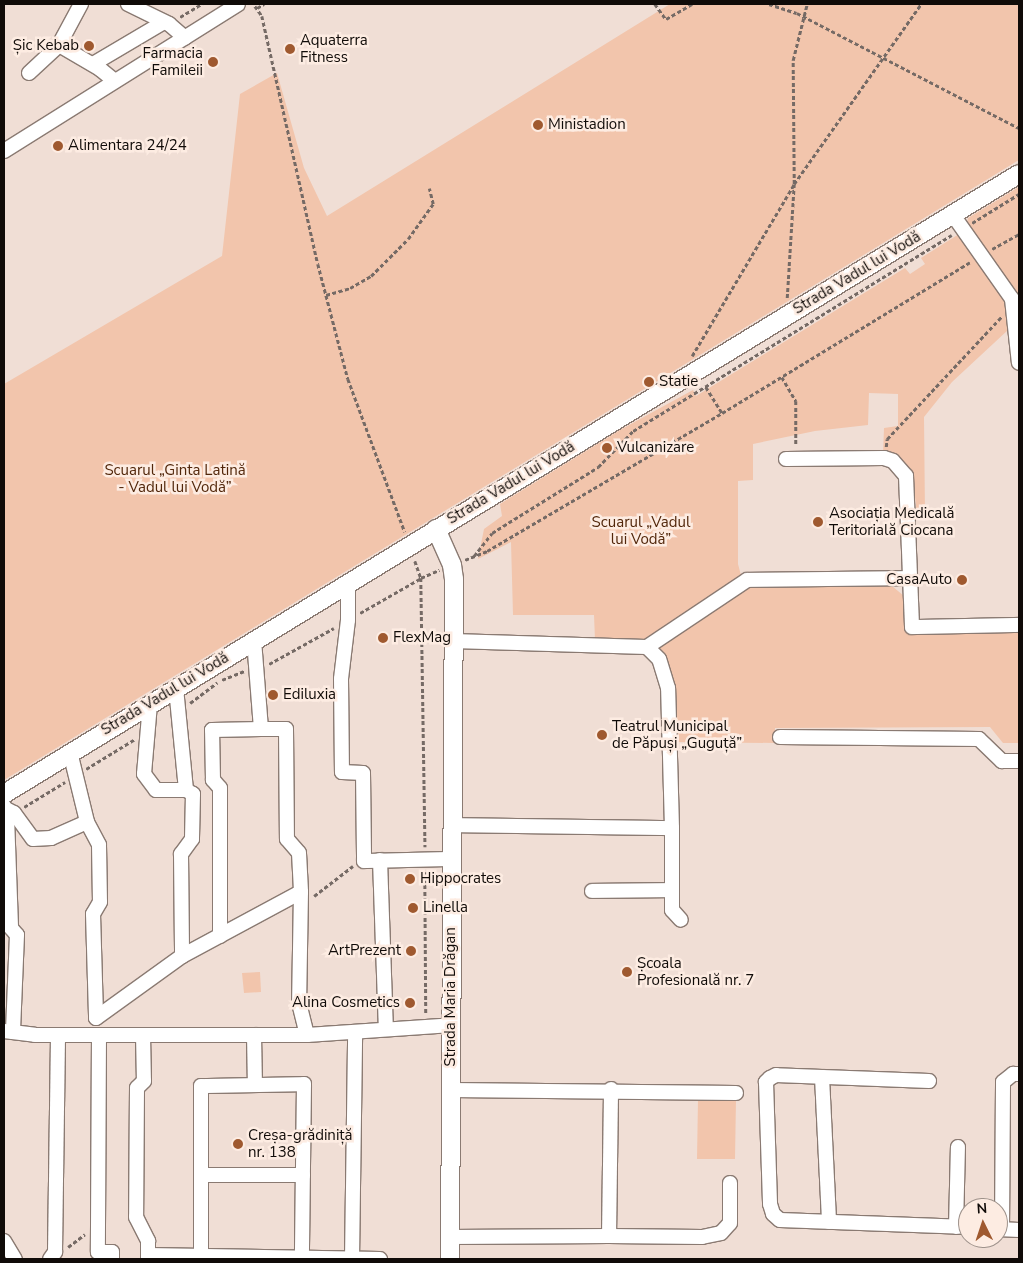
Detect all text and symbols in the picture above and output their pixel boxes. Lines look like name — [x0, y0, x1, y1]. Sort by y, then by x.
place label: Aquaterra Fitness — [300, 31, 368, 66]
place label: Șic Kebab — [13, 37, 79, 55]
marker: Șic Kebab — [83, 40, 95, 52]
marker: Aquaterra Fitness — [284, 43, 296, 55]
place label: Farmacia Famileii — [143, 44, 203, 79]
marker: Farmacia Famileii — [207, 56, 219, 68]
place label: Ministadion — [548, 116, 626, 134]
marker: Ministadion — [532, 119, 544, 131]
place label: Alimentara 24/24 — [68, 137, 187, 155]
marker: Alimentara 24/24 — [52, 140, 64, 152]
street label: Strada Vadul lui Vodă — [790, 228, 924, 318]
place label: Statie — [659, 373, 698, 391]
marker: Statie — [643, 376, 655, 388]
street label: Strada Vadul lui Vodă — [444, 438, 578, 528]
place label: Vulcanizare — [617, 439, 694, 457]
marker: Vulcanizare — [601, 442, 613, 454]
park label: Scuarul „Ginta Latină - Vadul lui Vodă” — [104, 461, 246, 496]
place label: Asociația Medicală Teritorială Ciocana — [829, 504, 955, 539]
park label: Scuarul „Vadul lui Vodă” — [592, 513, 690, 548]
marker: Asociația Medicală Teritorială Ciocana — [811, 515, 825, 529]
place label: CasaAuto — [886, 571, 952, 589]
marker: CasaAuto — [956, 574, 968, 586]
place label: FlexMag — [393, 629, 451, 647]
marker: FlexMag — [377, 632, 389, 644]
street label: Strada Vadul lui Vodă — [98, 649, 232, 739]
place label: Ediluxia — [283, 686, 336, 704]
marker: Ediluxia — [267, 689, 279, 701]
place label: Teatrul Municipal de Păpuși „Guguță” — [612, 717, 742, 752]
marker: Teatrul Municipal de Păpuși „Guguță” — [596, 729, 608, 741]
place label: Hippocrates — [420, 870, 501, 888]
marker: Hippocrates — [404, 873, 416, 885]
place label: Linella — [423, 899, 468, 917]
marker: Linella — [407, 902, 419, 914]
street label: Strada Maria Drăgan — [442, 927, 460, 1067]
place label: ArtPrezent — [328, 942, 401, 960]
marker: ArtPrezent — [405, 945, 417, 957]
place label: Școala Profesională nr. 7 — [637, 954, 754, 989]
marker: Școala Profesională nr. 7 — [621, 966, 633, 978]
place label: Alina Cosmetics — [292, 994, 400, 1012]
marker: Alina Cosmetics — [404, 997, 416, 1009]
place label: Creșa-grădiniță nr. 138 — [248, 1126, 353, 1161]
marker: Creșa-grădiniță nr. 138 — [232, 1138, 244, 1150]
north arrow — [958, 1198, 1008, 1248]
text: N — [976, 1199, 988, 1218]

